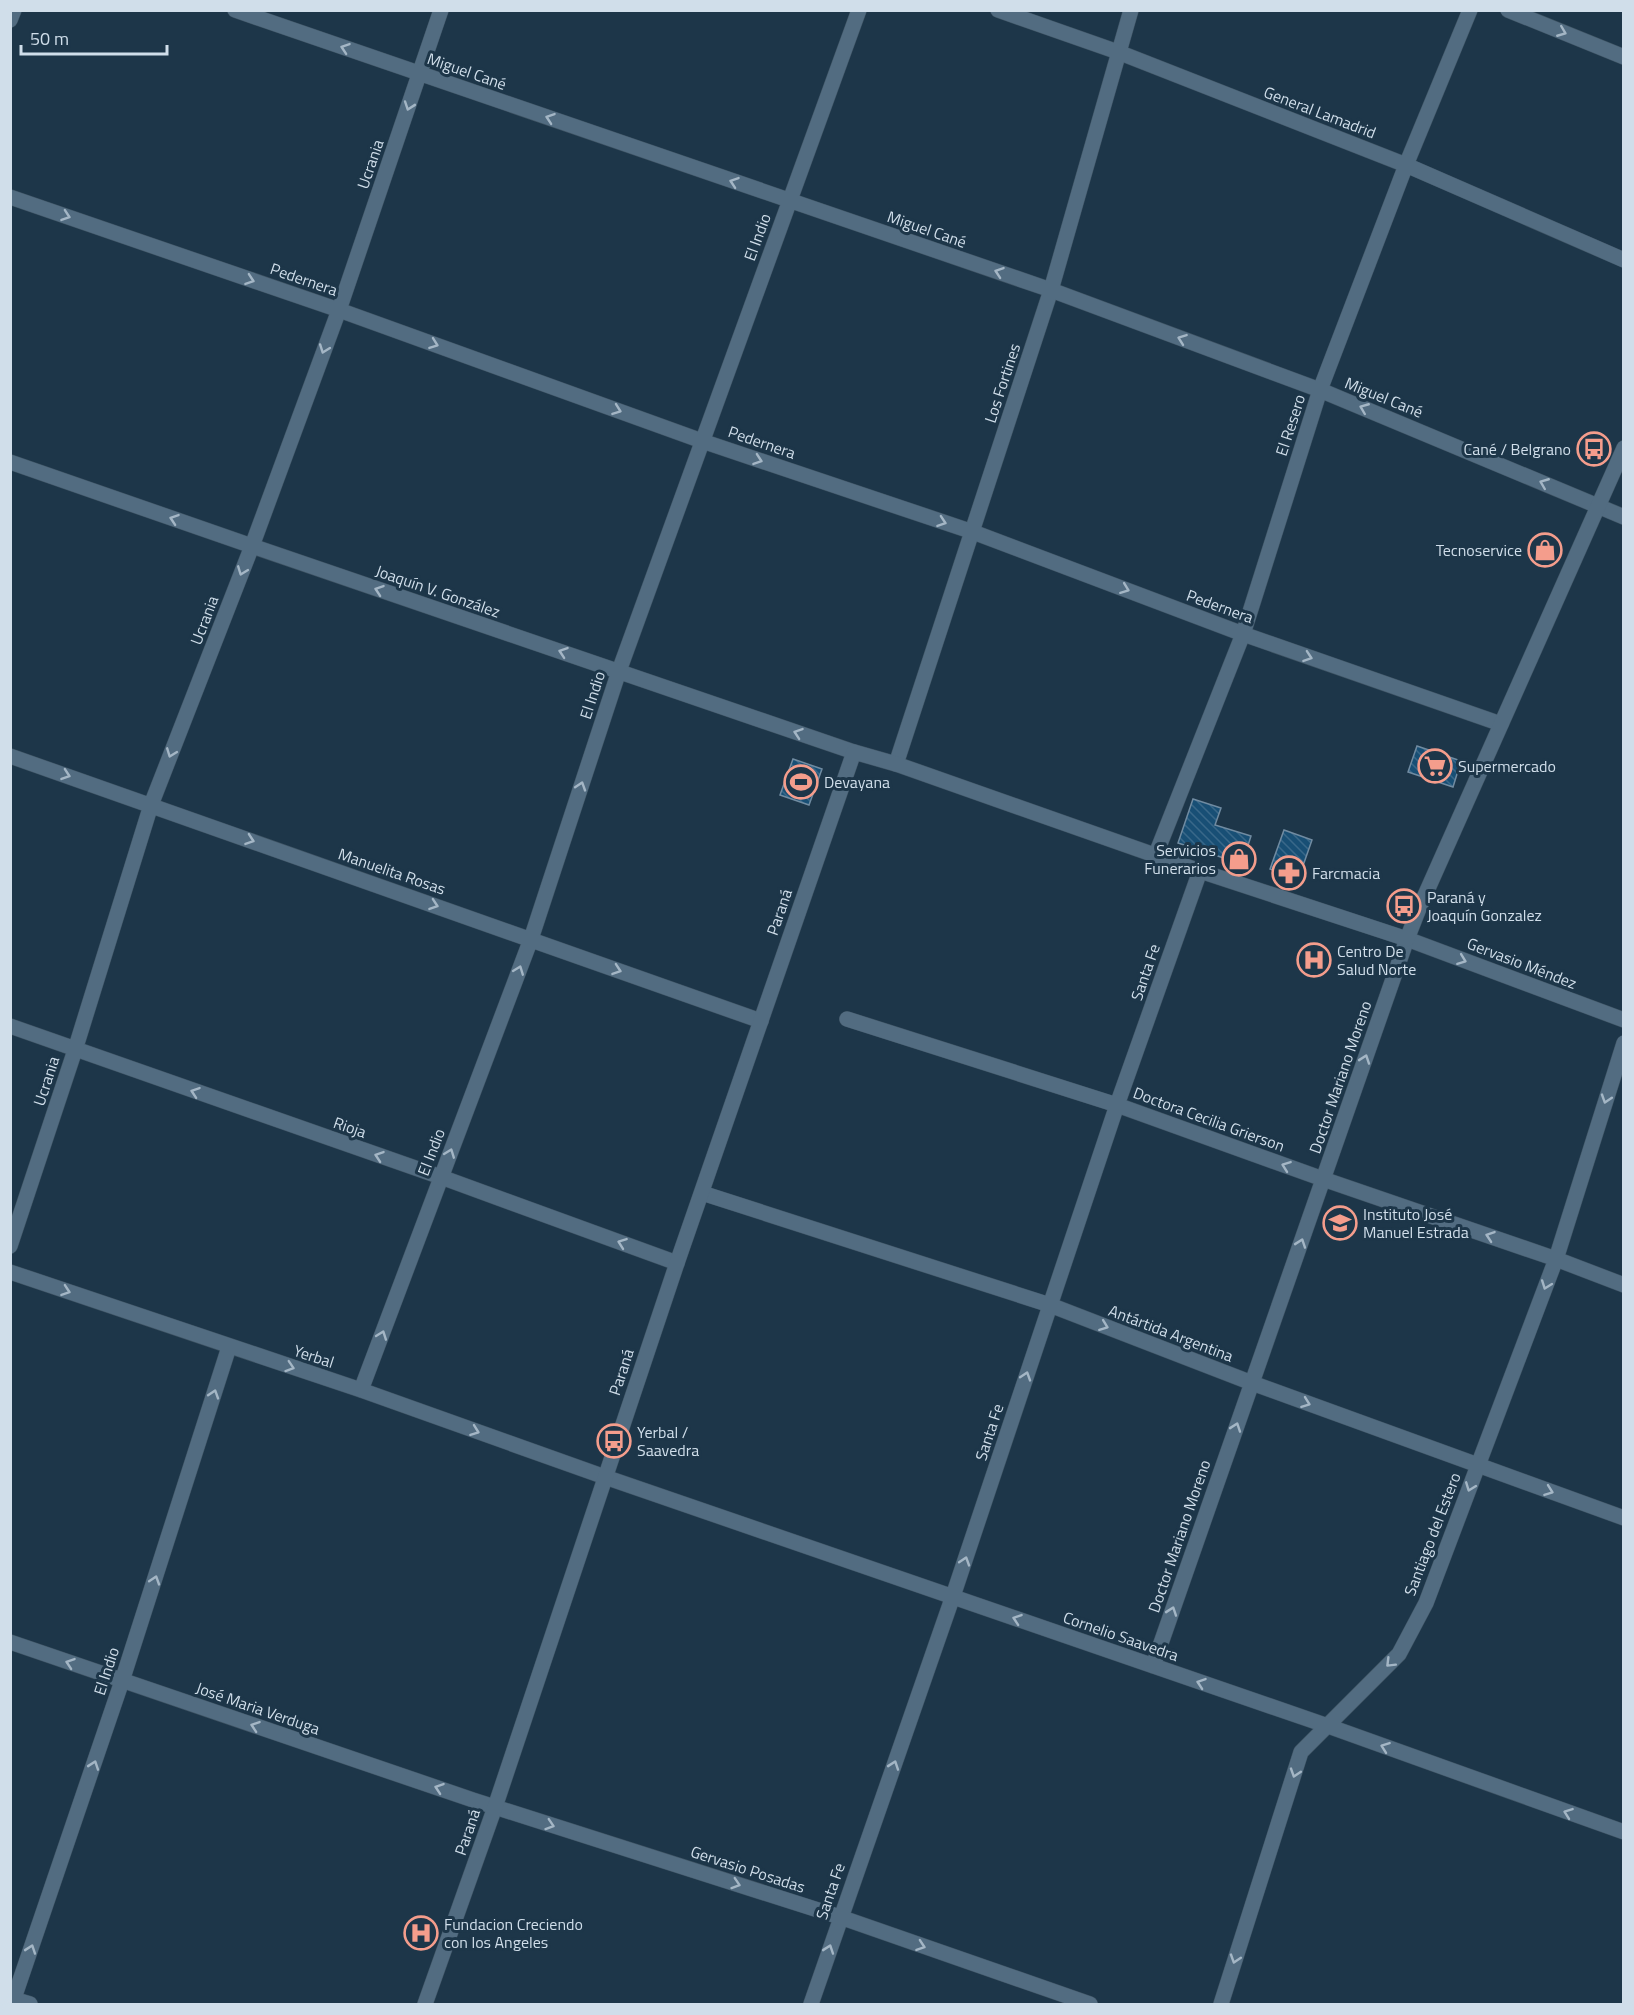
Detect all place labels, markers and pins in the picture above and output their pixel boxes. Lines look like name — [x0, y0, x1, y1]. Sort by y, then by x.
bus stop icon: Cané / Belgrano — [1576, 431, 1612, 467]
place label: Cané / Belgrano — [1464, 437, 1571, 461]
shop icon: Tecnoservice — [1527, 532, 1563, 568]
place label: Tecnoservice — [1436, 538, 1522, 562]
supermarket icon: Supermercado — [1417, 748, 1453, 784]
place label: Supermercado — [1458, 754, 1556, 778]
sports icon: Devayana — [783, 764, 819, 800]
place label: Devayana — [824, 770, 890, 794]
place label: Servicios Funerarios — [1144, 838, 1216, 880]
shop icon: Servicios Funerarios — [1221, 841, 1257, 877]
pharmacy icon: Farcmacia — [1271, 855, 1307, 891]
place label: Farcmacia — [1312, 861, 1380, 885]
place label: Paraná y Joaquín Gonzalez — [1427, 885, 1542, 927]
bus stop icon: Paraná y Joaquín Gonzalez — [1386, 888, 1422, 924]
place label: Centro De Salud Norte — [1337, 939, 1416, 981]
hospital icon: Centro De Salud Norte — [1296, 942, 1332, 978]
place label: Instituto José Manuel Estrada — [1363, 1202, 1469, 1244]
school or university icon: Instituto José Manuel Estrada — [1322, 1205, 1358, 1241]
place label: Yerbal / Saavedra — [637, 1420, 699, 1462]
bus stop icon: Yerbal / Saavedra — [596, 1423, 632, 1459]
place label: Fundacion Creciendo con los Angeles — [444, 1912, 583, 1954]
hospital icon: Fundacion Creciendo con los Angeles — [403, 1915, 439, 1951]

